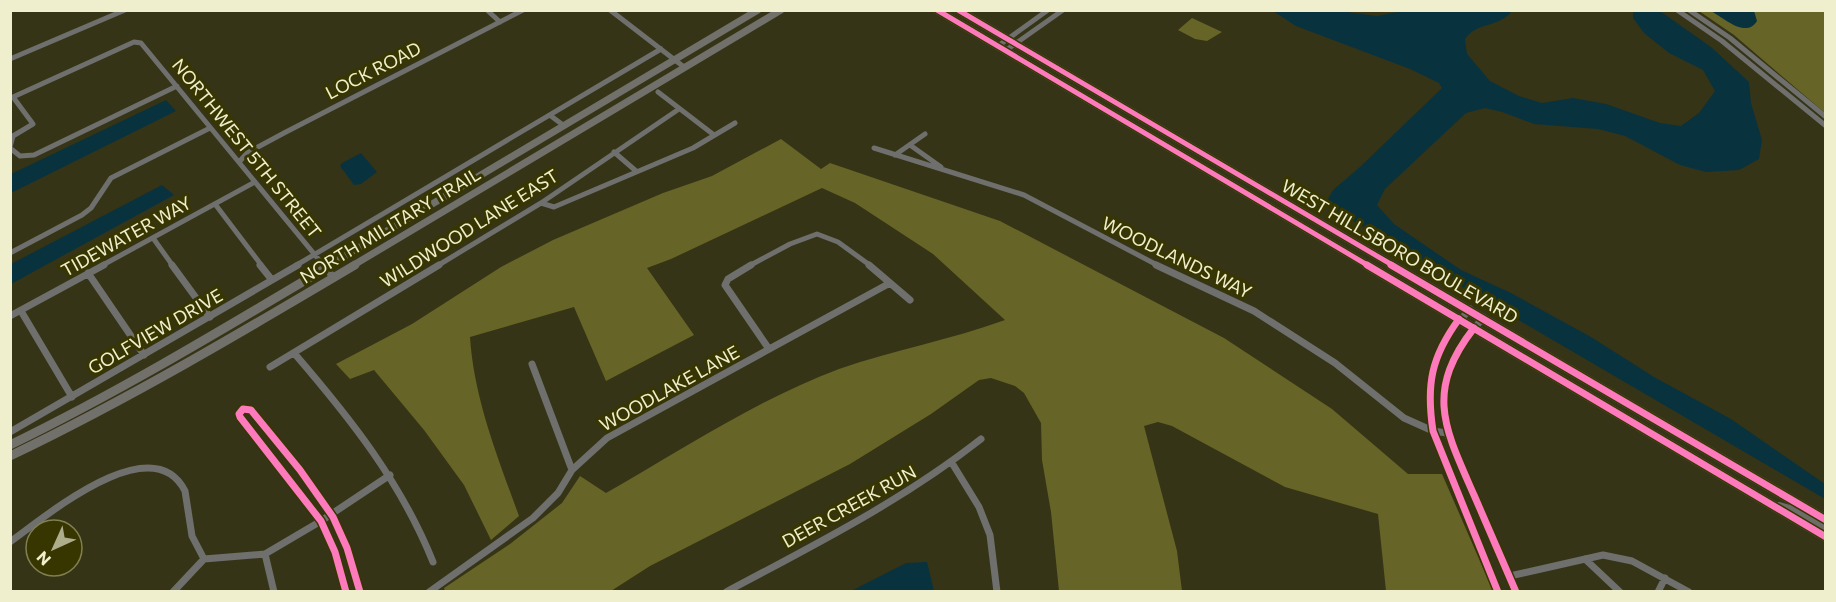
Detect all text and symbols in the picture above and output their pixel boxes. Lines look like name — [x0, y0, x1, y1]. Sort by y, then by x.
street label: LOCK ROAD — [322, 37, 424, 103]
street label: NORTHWEST 5TH STREET — [168, 54, 326, 242]
street label: NORTH MILITARY TRAIL — [296, 162, 484, 288]
street label: WILDWOOD LANE EAST — [376, 164, 562, 292]
street label: WEST HILLSBORO BOULEVARD — [1278, 174, 1522, 328]
street label: TIDEWATER WAY — [57, 191, 195, 281]
street label: WOODLANDS WAY — [1099, 211, 1256, 303]
street label: GOLFVIEW DRIVE — [84, 284, 226, 378]
street label: WOODLAKE LANE — [595, 340, 743, 436]
street label: DEER CREEK RUN — [778, 460, 920, 552]
north arrow — [24, 518, 84, 578]
text: N — [32, 548, 54, 570]

